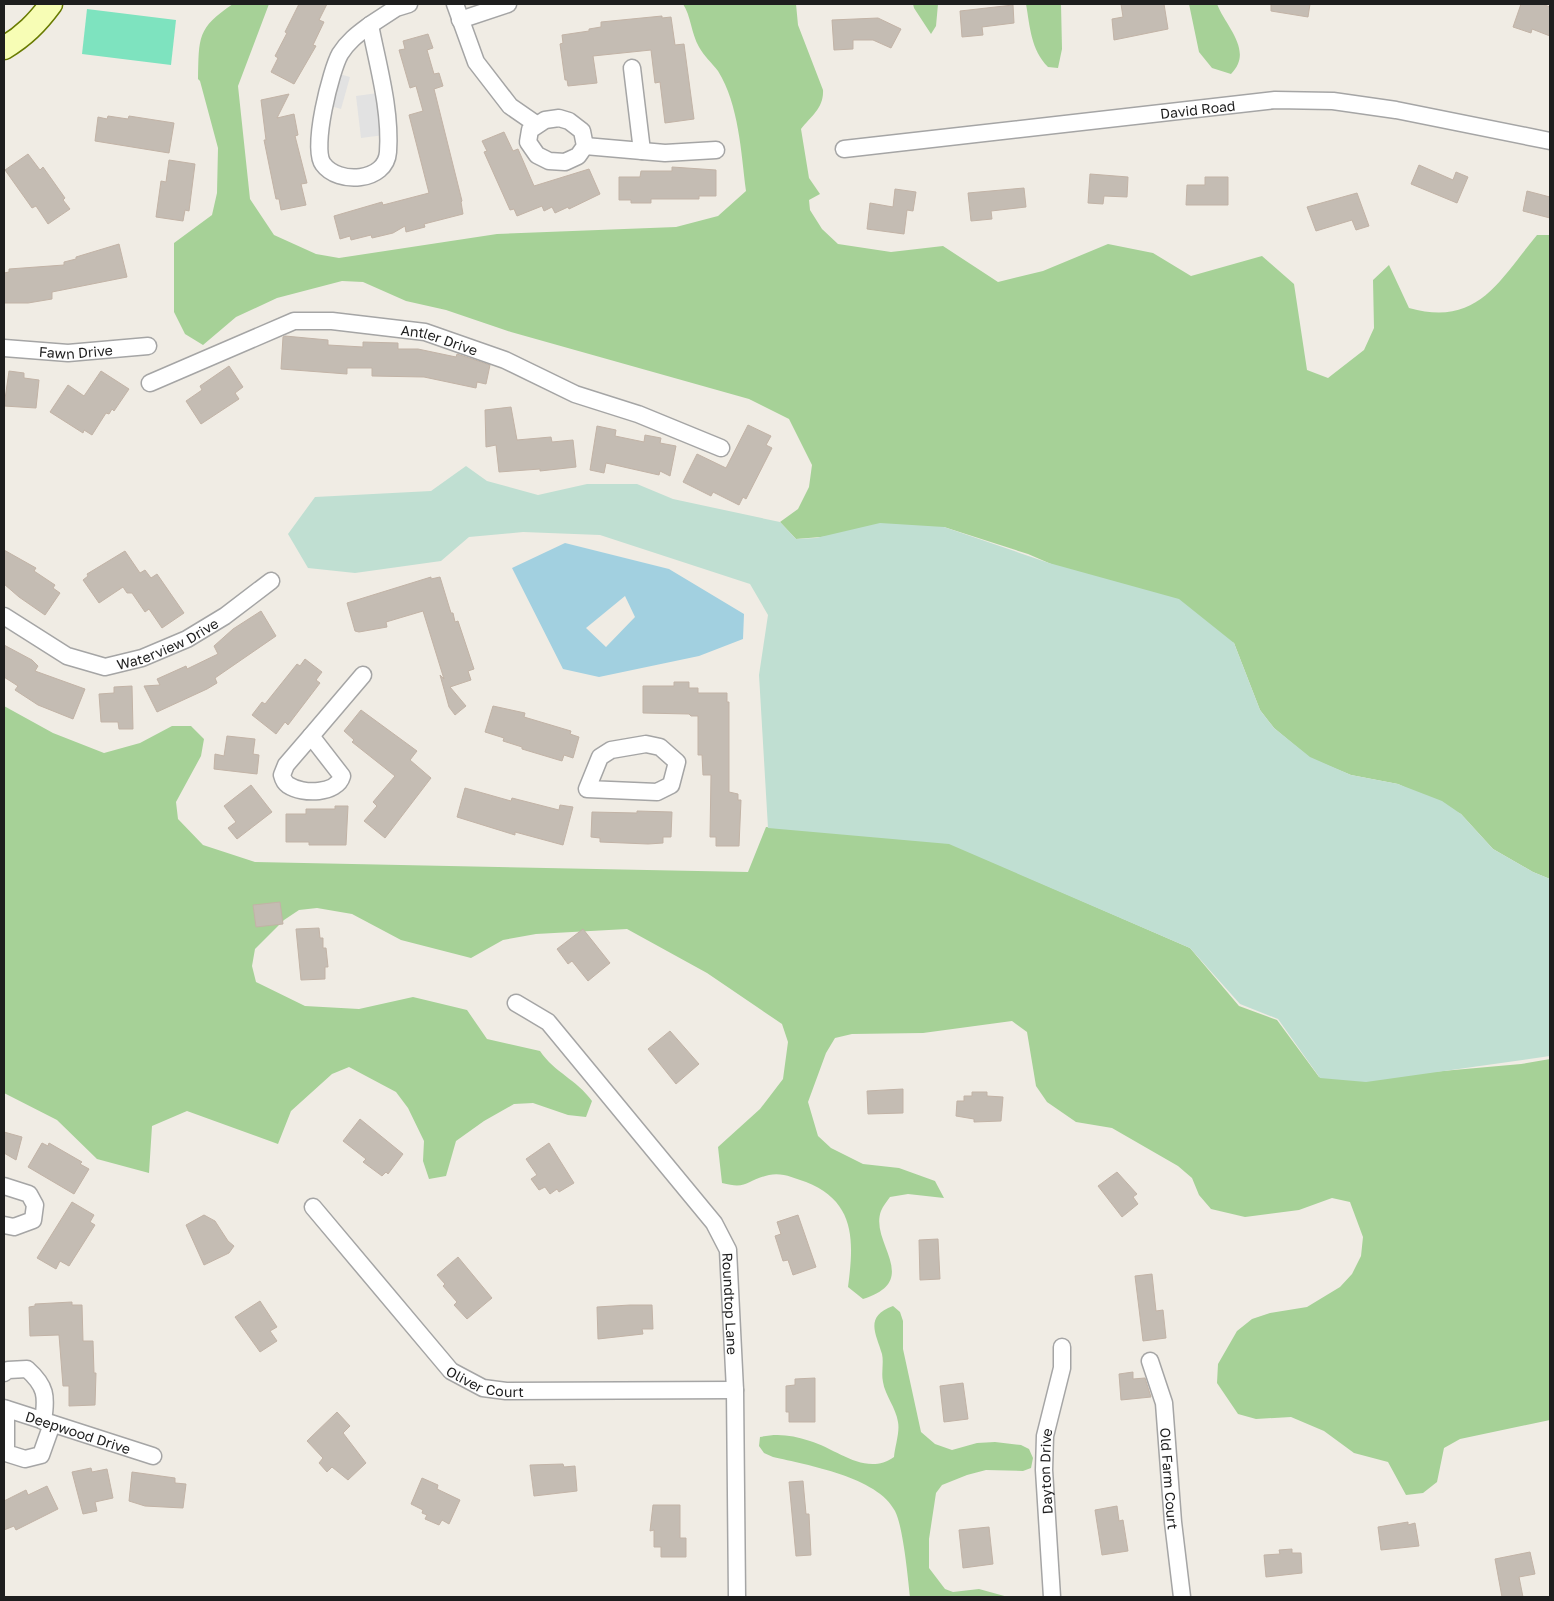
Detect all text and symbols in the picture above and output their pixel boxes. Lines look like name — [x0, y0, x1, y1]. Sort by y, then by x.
street label: David Road — [1159, 96, 1236, 121]
street label: Antler Drive — [400, 321, 480, 358]
street label: Fawn Drive — [38, 341, 113, 362]
street label: Waterview Drive — [115, 614, 221, 672]
street label: Roundtop Lane — [720, 1252, 742, 1355]
street label: Oliver Court — [444, 1362, 524, 1400]
street label: Deepwood Drive — [24, 1407, 133, 1457]
street label: Dayton Drive — [1035, 1426, 1055, 1515]
street label: Old Farm Court — [1157, 1427, 1182, 1530]

